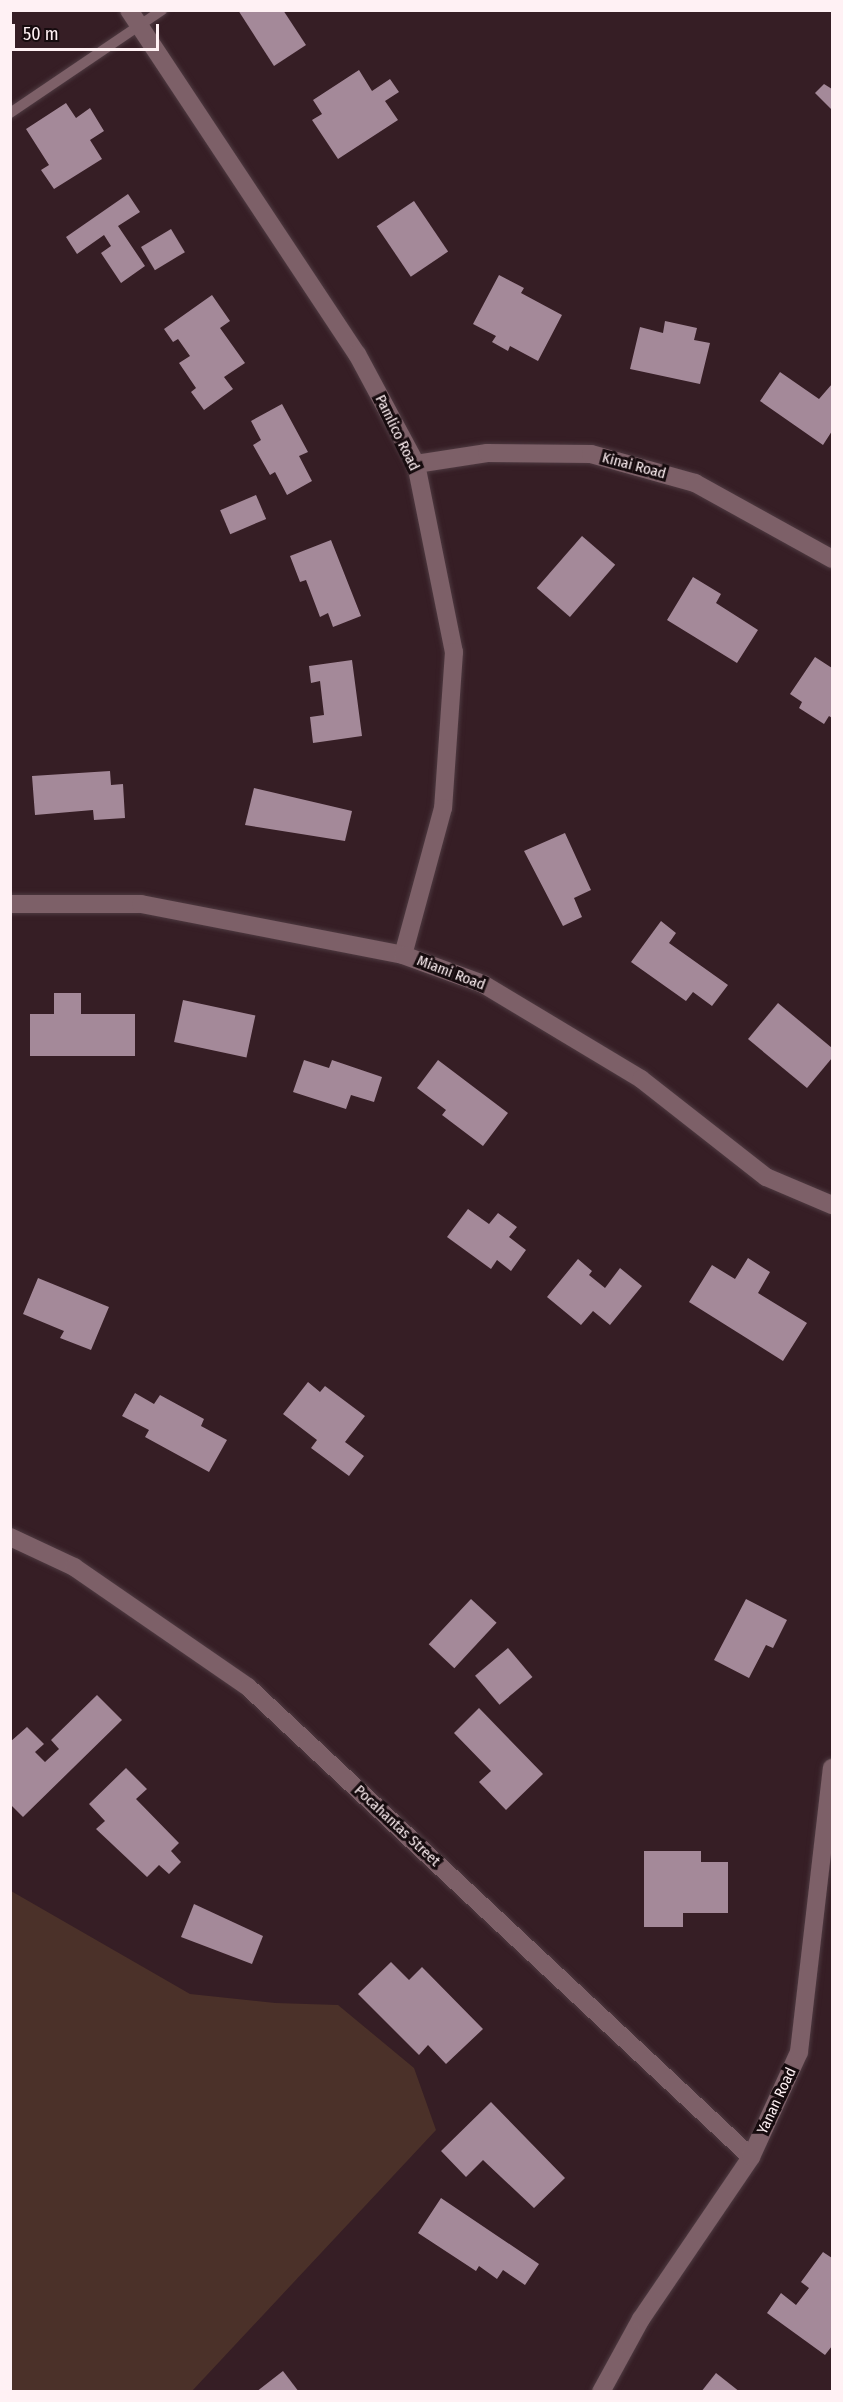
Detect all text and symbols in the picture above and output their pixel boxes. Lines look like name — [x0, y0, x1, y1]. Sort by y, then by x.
scale bar — [15, 12, 162, 50]
text: 50 m — [23, 23, 59, 45]
street label: Pamlico Road — [371, 392, 423, 474]
street label: Kinai Road — [600, 449, 668, 483]
street label: Miami Road — [414, 952, 488, 994]
street label: Pocahantas Street — [350, 1782, 444, 1870]
street label: Yanan Road — [754, 2065, 800, 2137]

